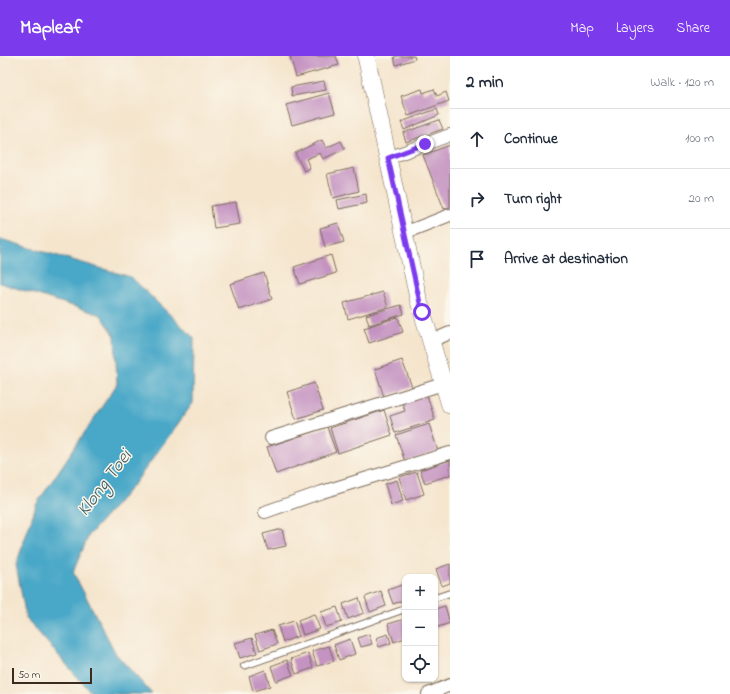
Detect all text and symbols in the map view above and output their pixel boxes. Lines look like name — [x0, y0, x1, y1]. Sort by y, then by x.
text: Mapleaf — [20, 15, 82, 42]
text: Map — [570, 18, 594, 39]
text: Layers — [616, 18, 654, 39]
text: Share — [676, 18, 710, 39]
text: 2 min — [466, 70, 503, 95]
text: Walk · 120 m — [650, 73, 714, 92]
icon: ahead — [466, 128, 488, 150]
text: Continue — [504, 128, 558, 150]
text: 100 m — [685, 129, 714, 148]
route end — [416, 135, 434, 153]
icon: right — [466, 188, 488, 210]
text: Turn right — [504, 188, 562, 210]
text: 20 m — [689, 189, 714, 208]
icon: arrive — [466, 248, 488, 270]
text: Arrive at destination — [504, 248, 628, 270]
route start — [413, 303, 431, 321]
water label: Klong Toei — [71, 443, 141, 523]
map controls — [402, 574, 438, 682]
button: + — [402, 574, 438, 610]
button: − — [402, 610, 438, 646]
button: locate — [402, 646, 438, 682]
scale bar — [12, 666, 92, 685]
text: 50 m — [18, 667, 40, 683]

